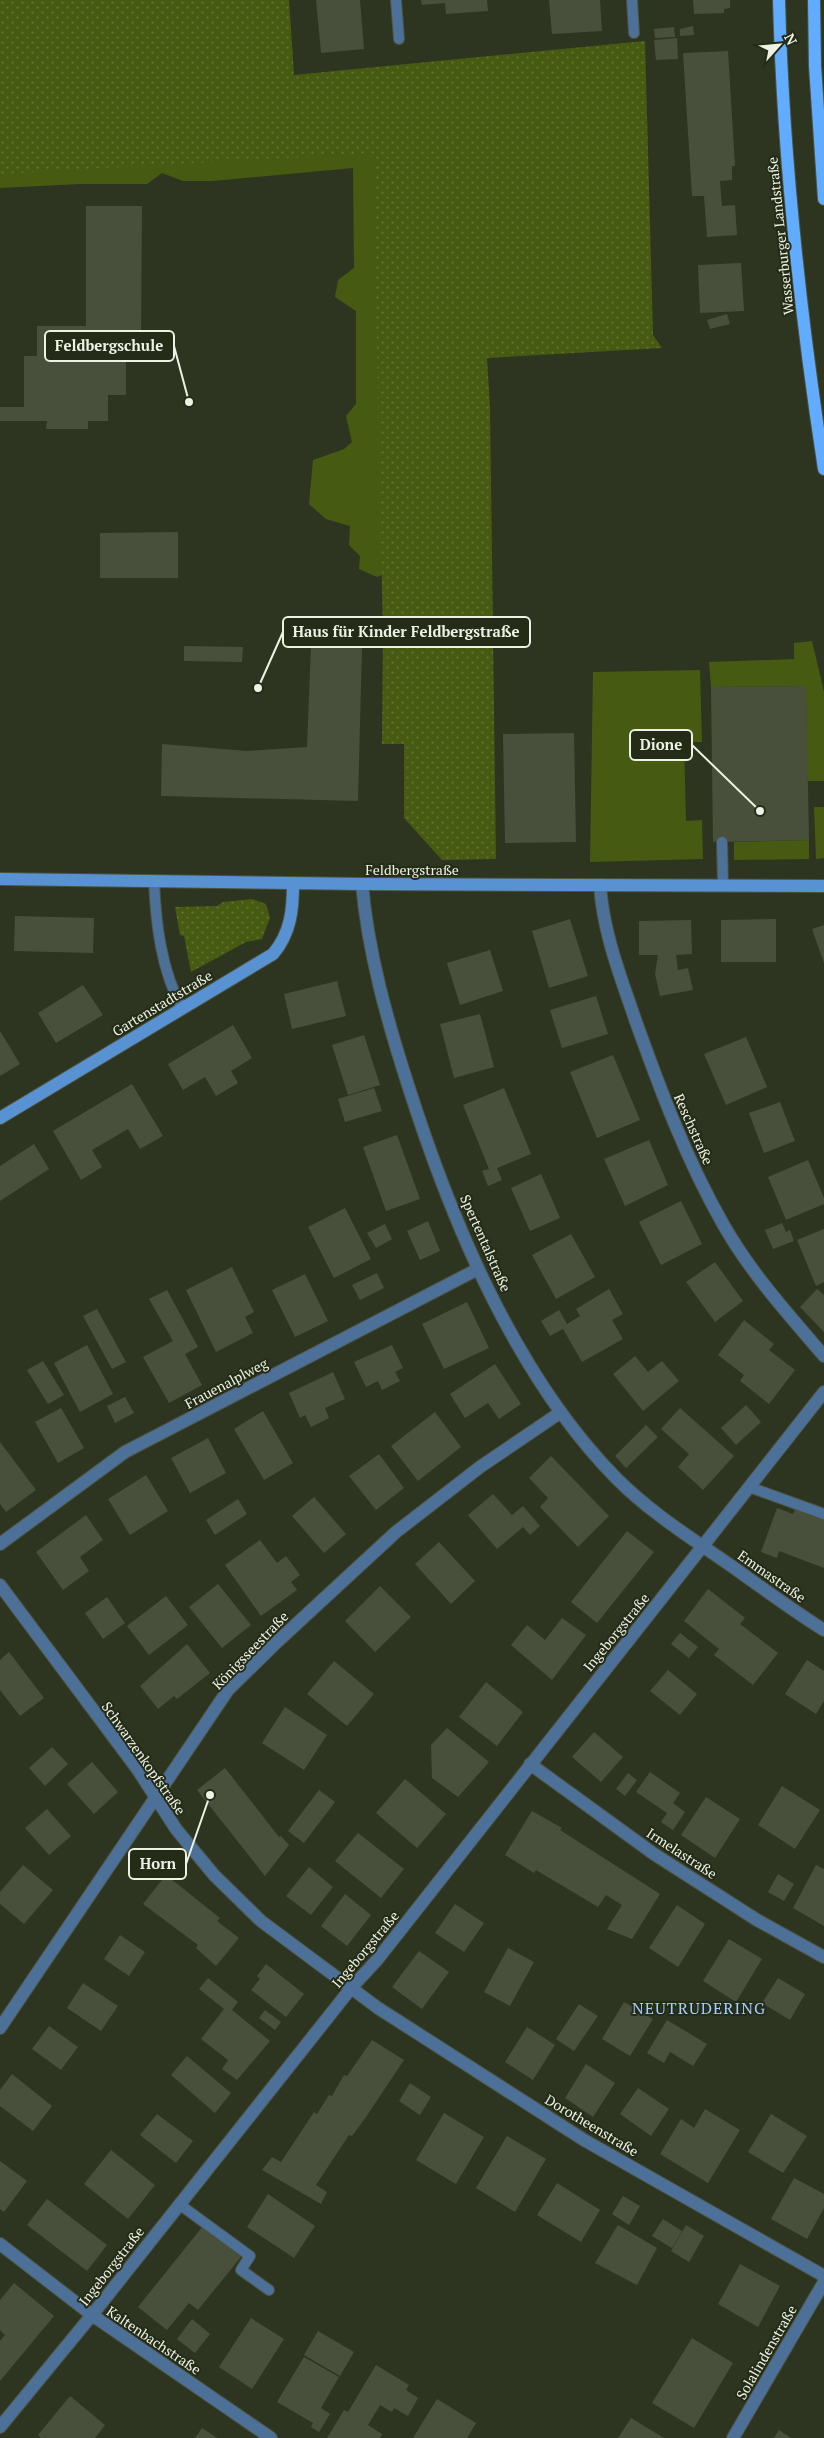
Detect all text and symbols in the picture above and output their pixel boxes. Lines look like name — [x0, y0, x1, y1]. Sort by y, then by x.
north arrow — [754, 20, 804, 70]
text: N — [780, 30, 802, 48]
street label: Wasserburger Landstraße — [762, 156, 798, 316]
callout: Feldbergschule — [45, 331, 174, 361]
text: Feldbergschule — [55, 335, 163, 355]
callout: Haus für Kinder Feldbergstraße — [283, 617, 530, 647]
text: Haus für Kinder Feldbergstraße — [293, 621, 519, 641]
callout: Dione — [630, 730, 692, 760]
text: Dione — [640, 734, 682, 754]
street label: Feldbergstraße — [365, 860, 459, 879]
street label: Gartenstadtstraße — [108, 966, 216, 1040]
street label: Reschstraße — [670, 1090, 718, 1168]
street label: Spertentalstraße — [456, 1191, 516, 1295]
street label: Frauenalplweg — [181, 1353, 271, 1413]
street label: Emmastraße — [734, 1546, 810, 1606]
street label: Ingeborgstraße — [579, 1589, 653, 1675]
street label: Königsseestraße — [208, 1607, 292, 1693]
street label: Schwarzenkopfstraße — [98, 1698, 190, 1818]
street label: Irmelastraße — [643, 1823, 721, 1883]
callout: Horn — [129, 1849, 186, 1879]
text: Horn — [140, 1853, 177, 1873]
street label: Ingeborgstraße — [327, 1906, 403, 1992]
district label: NEUTRUDERING — [632, 1997, 766, 2019]
street label: Dorotheenstraße — [542, 2090, 642, 2160]
street label: Ingeborgstraße — [74, 2223, 148, 2309]
street label: Kaltenbachstraße — [103, 2301, 205, 2379]
street label: Solalindenstraße — [731, 2301, 801, 2403]

